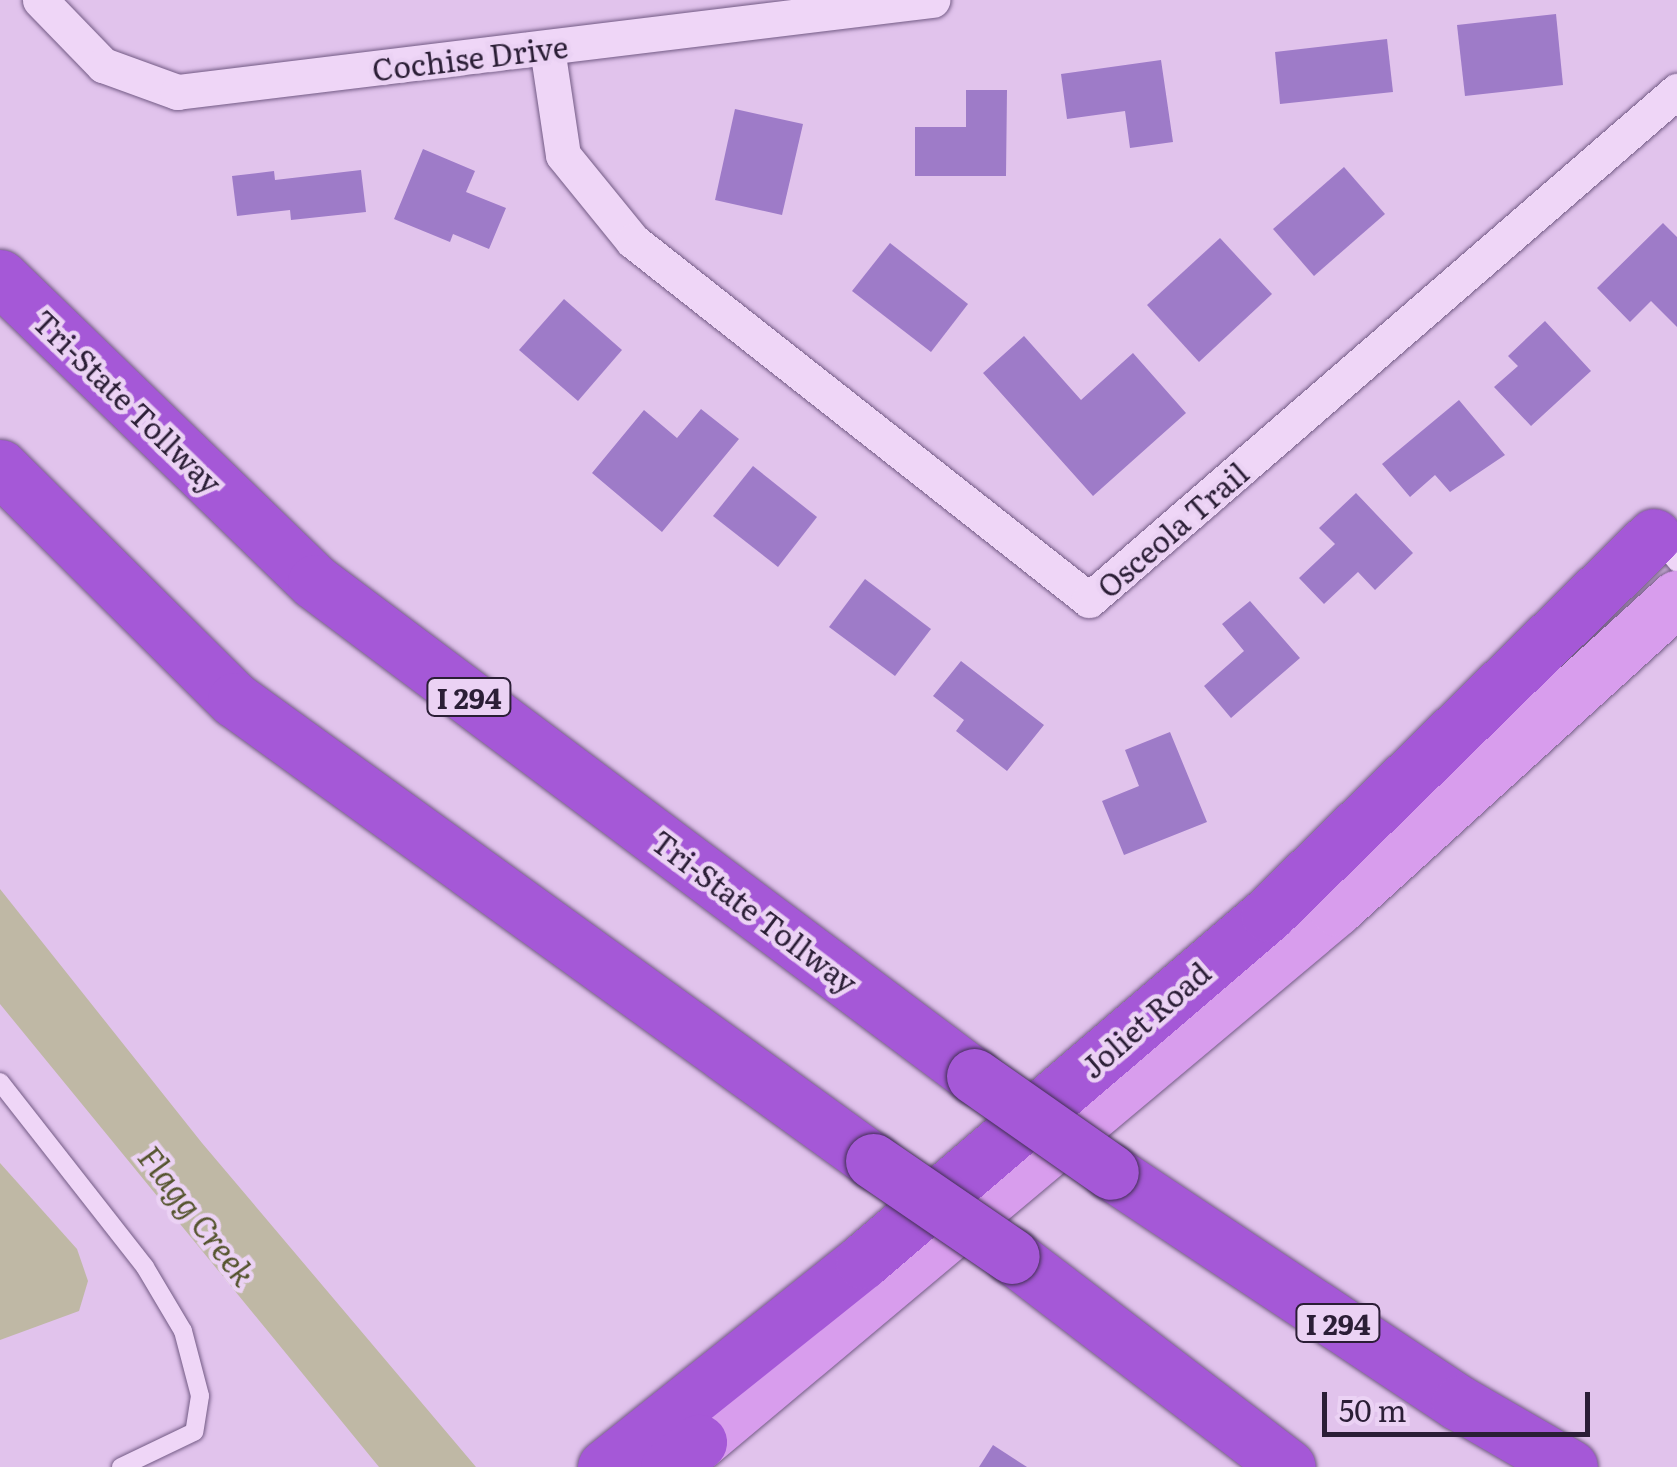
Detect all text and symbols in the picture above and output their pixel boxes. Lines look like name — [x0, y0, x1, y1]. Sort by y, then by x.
street label: Cochise Drive — [370, 27, 570, 87]
street label: Tri-State Tollway — [26, 302, 230, 500]
street label: Osceola Trail — [1089, 454, 1255, 604]
road number: I 294 — [424, 674, 514, 720]
street label: Tri-State Tollway — [645, 822, 865, 1000]
street label: Joliet Road — [1073, 953, 1217, 1085]
water label: Flagg Creek — [132, 1138, 264, 1292]
road number: I 294 — [1293, 1300, 1383, 1346]
scale bar — [1327, 1372, 1594, 1434]
text: 50 m — [1339, 1387, 1407, 1431]

